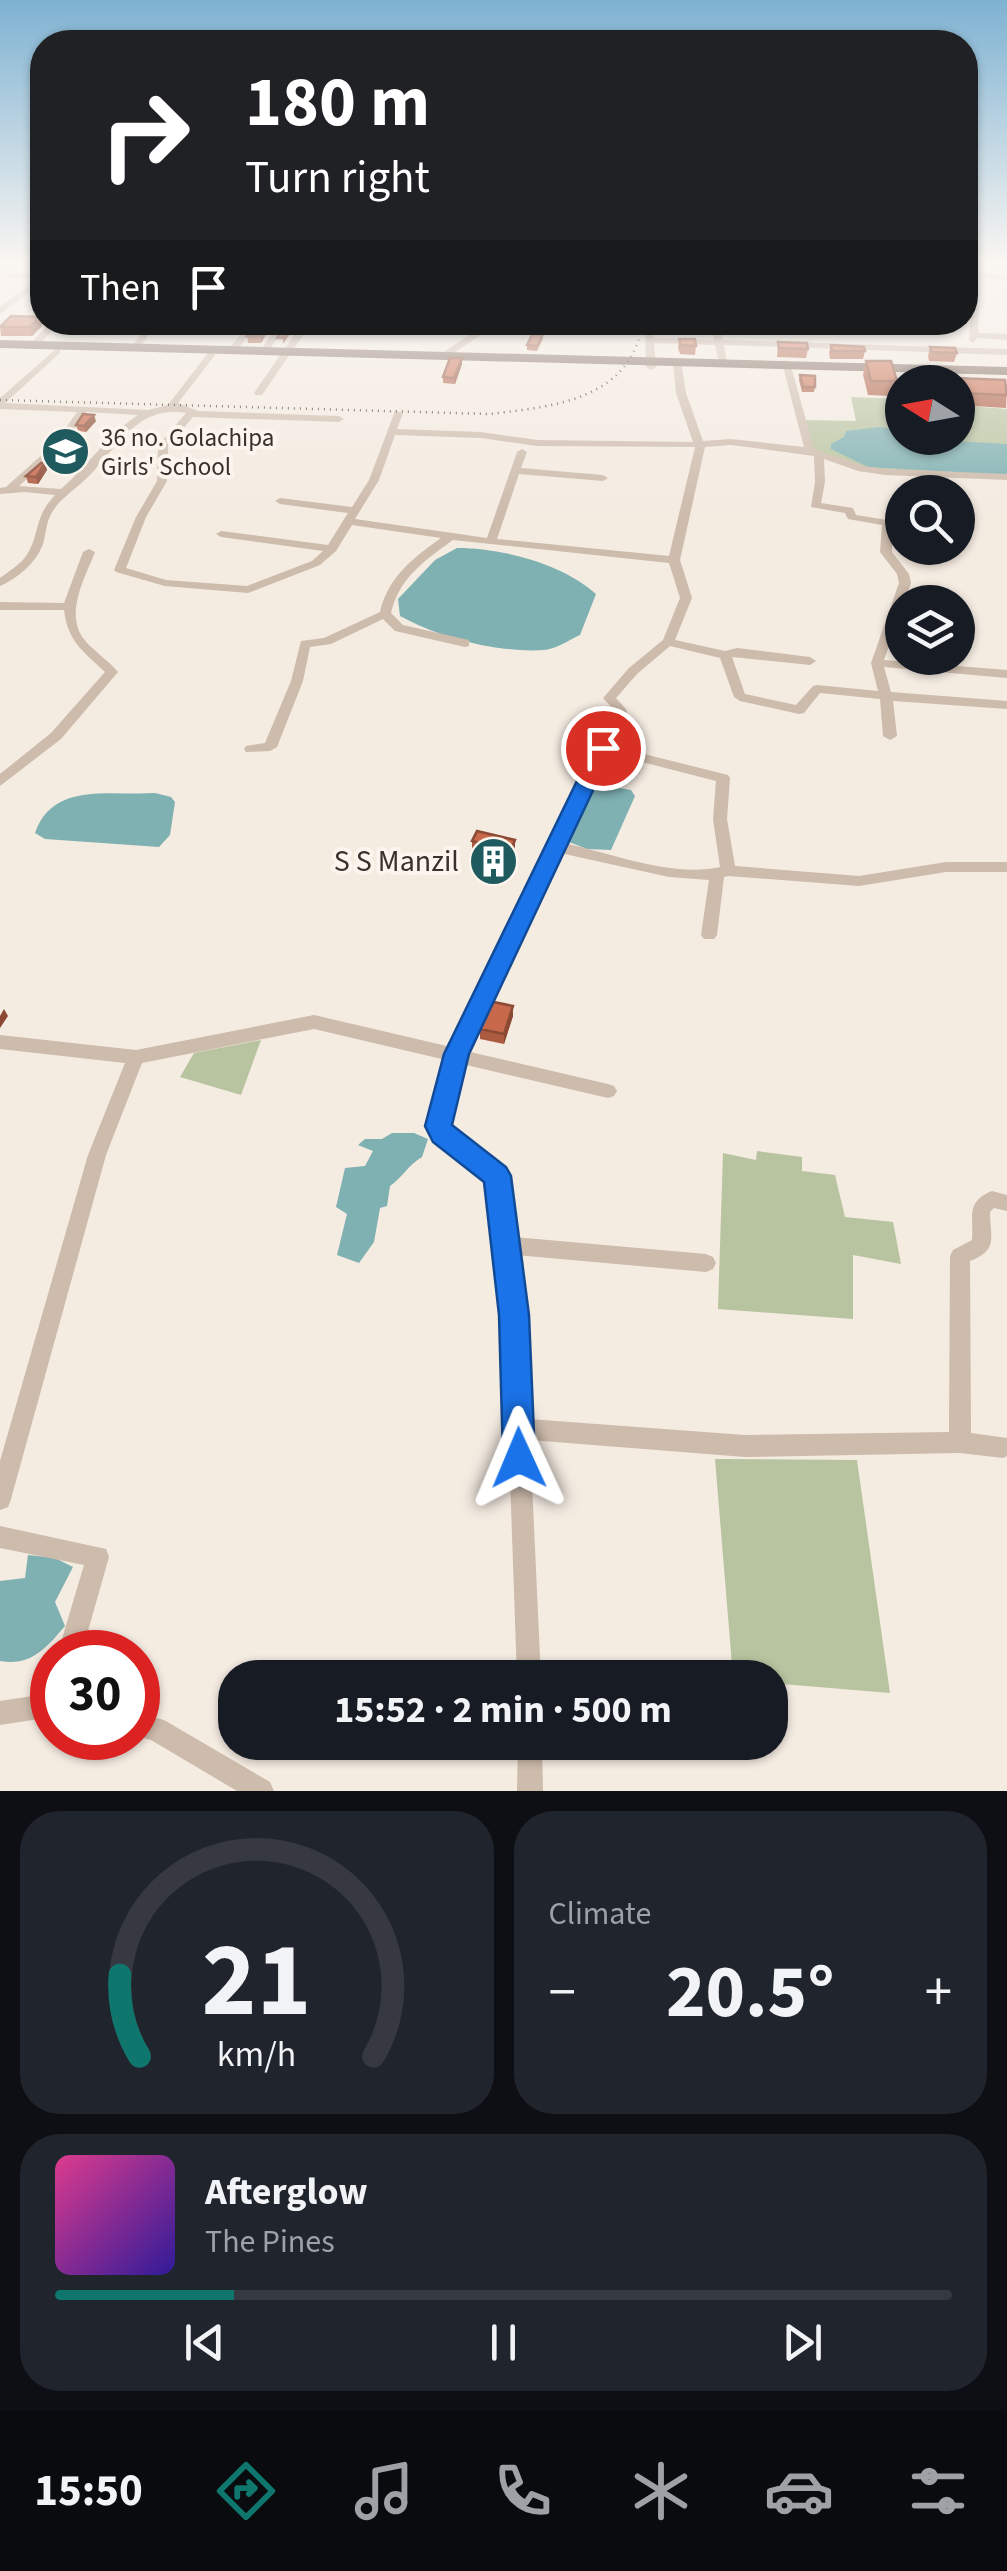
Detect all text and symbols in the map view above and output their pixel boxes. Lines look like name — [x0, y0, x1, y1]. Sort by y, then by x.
text: 180 m — [245, 53, 430, 153]
icon: right — [80, 70, 210, 200]
text: Turn right — [245, 146, 430, 210]
icon: arrive — [181, 260, 236, 315]
text: Then — [80, 261, 161, 315]
north arrow — [885, 365, 975, 455]
map controls — [885, 365, 975, 675]
place label: 36 no. Golachipa Girls' School — [101, 420, 274, 485]
school or university icon: 36 no. Golachipa Girls' School — [40, 425, 92, 477]
button: search — [885, 475, 975, 565]
button: layers — [885, 585, 975, 675]
pin — [561, 706, 646, 791]
icon: arrive — [576, 721, 631, 776]
building icon: S S Manzil — [468, 835, 520, 887]
place label: S S Manzil — [334, 840, 459, 883]
position arrow — [467, 1406, 571, 1510]
speed limit sign: 30 — [30, 1630, 160, 1760]
text: 15:52 · 2 min · 500 m — [334, 1683, 672, 1737]
text: Climate — [549, 1891, 651, 1937]
text: 21 — [202, 1908, 312, 2056]
text: 20.5° — [666, 1939, 835, 2046]
text: − — [549, 1954, 576, 2032]
text: + — [925, 1954, 952, 2032]
text: km/h — [217, 2029, 296, 2080]
text: Afterglow — [205, 2165, 368, 2219]
text: The Pines — [205, 2219, 335, 2265]
icon: previous — [177, 2315, 232, 2370]
icon: pause — [476, 2315, 531, 2370]
icon: next — [775, 2315, 830, 2370]
icon: directions — [211, 2456, 281, 2526]
icon: music — [349, 2456, 419, 2526]
icon: phone — [488, 2456, 558, 2526]
icon: climate — [626, 2456, 696, 2526]
icon: car — [764, 2456, 834, 2526]
icon: filters — [903, 2456, 973, 2526]
text: 15:50 — [34, 2459, 143, 2523]

